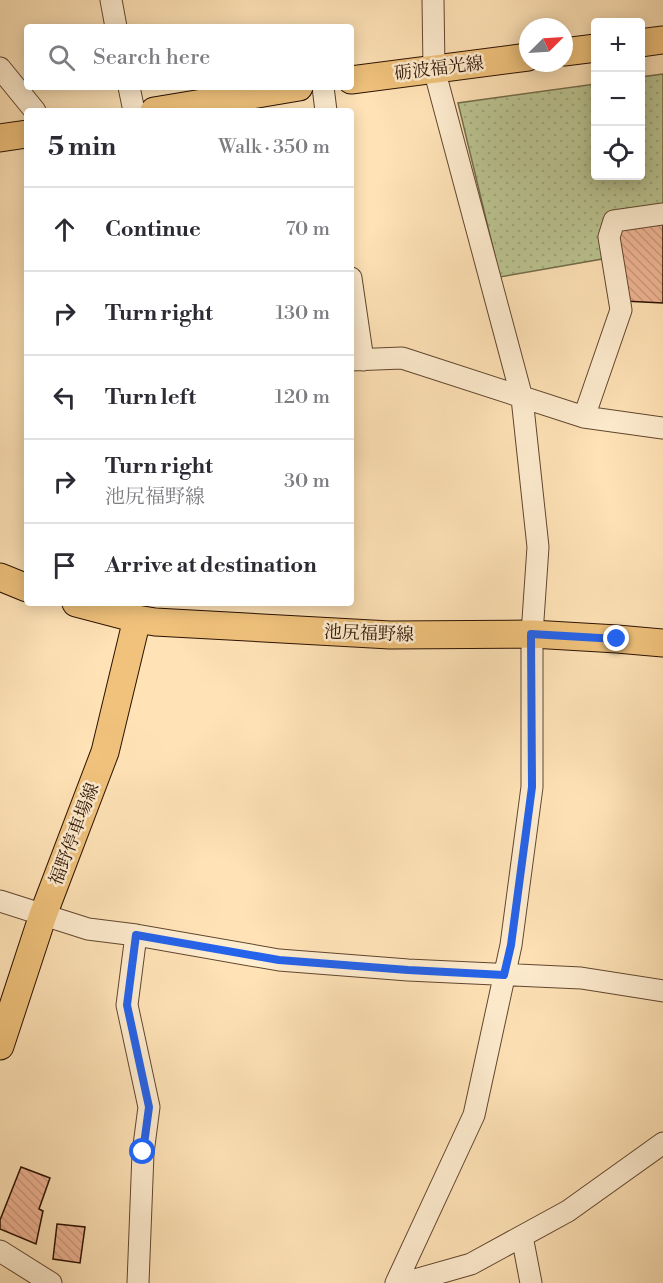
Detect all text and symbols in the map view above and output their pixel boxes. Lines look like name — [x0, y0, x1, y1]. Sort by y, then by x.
north arrow — [519, 18, 573, 72]
map controls — [591, 18, 645, 180]
button: + — [591, 18, 645, 72]
search box — [24, 24, 354, 90]
icon: search — [45, 41, 78, 74]
text: Search here — [93, 44, 210, 71]
street label: 砺波福光線 — [393, 52, 485, 85]
button: − — [591, 72, 645, 126]
button: locate — [591, 126, 645, 180]
text: 5 min — [48, 131, 116, 163]
text: Walk · 350 m — [218, 135, 330, 160]
icon: ahead — [48, 213, 81, 246]
text: Continue — [105, 216, 201, 243]
text: 70 m — [286, 217, 330, 242]
icon: right — [48, 297, 81, 330]
text: Turn right — [105, 300, 213, 327]
text: 130 m — [275, 301, 330, 326]
icon: left — [48, 381, 81, 414]
text: Turn left — [105, 384, 196, 411]
text: 120 m — [275, 385, 330, 410]
text: Turn right — [105, 453, 213, 480]
icon: right — [48, 465, 81, 498]
text: 30 m — [284, 469, 330, 494]
text: 池尻福野線 — [105, 485, 205, 510]
icon: arrive — [48, 549, 81, 582]
text: Arrive at destination — [105, 552, 317, 579]
street label: 池尻福野線 — [324, 620, 414, 647]
route end — [603, 625, 629, 651]
street label: 福野停車場線 — [44, 780, 105, 889]
route start — [129, 1138, 155, 1164]

